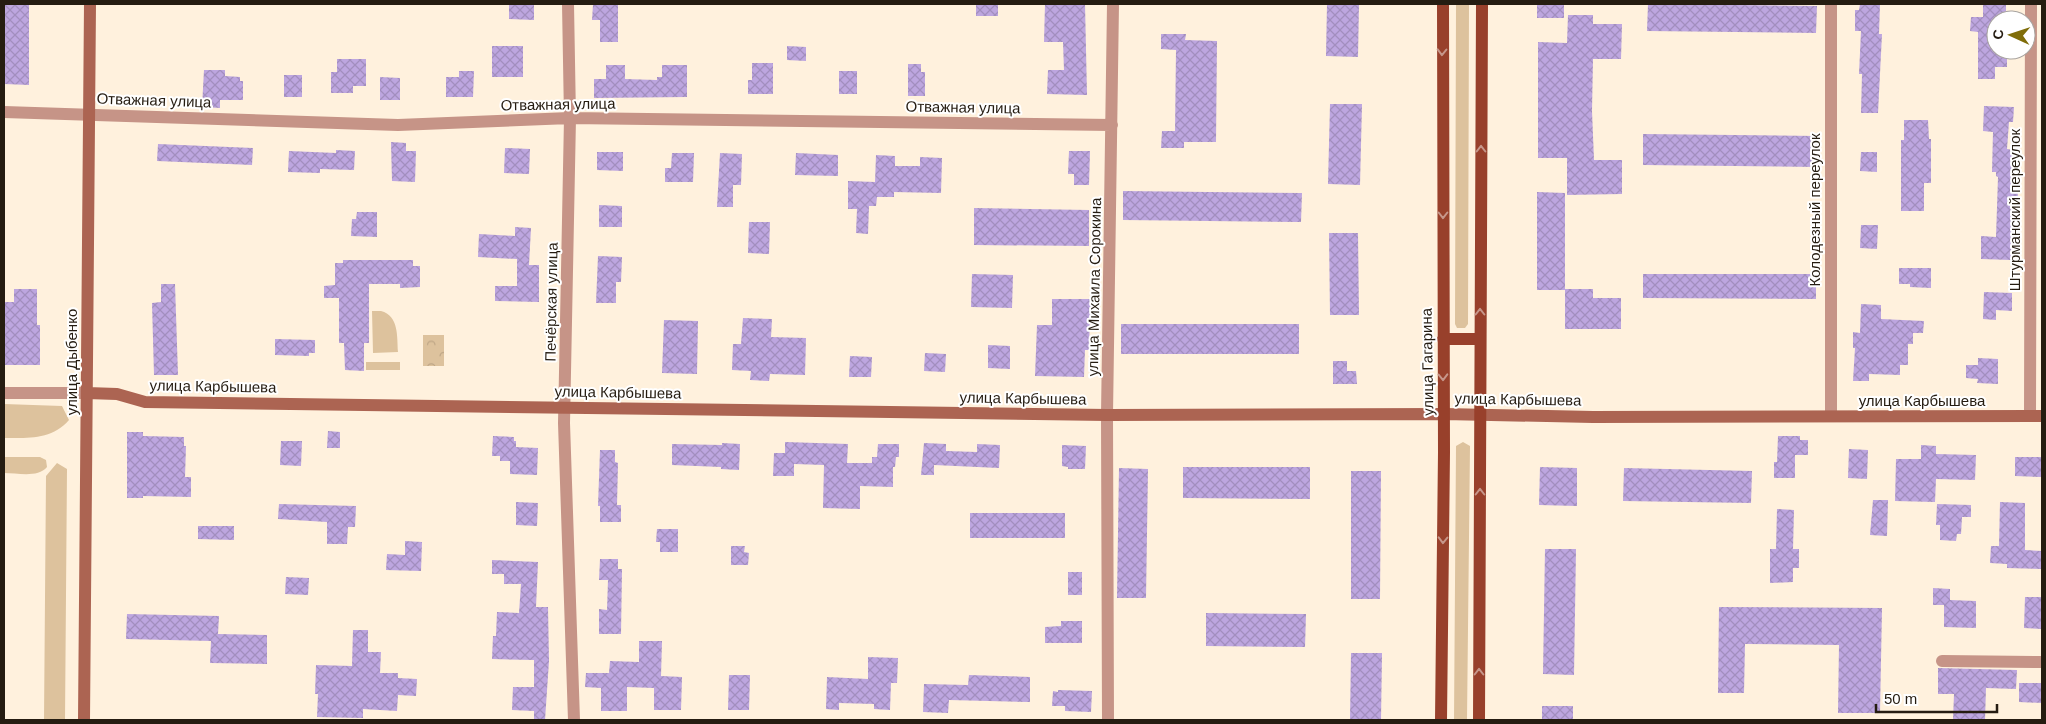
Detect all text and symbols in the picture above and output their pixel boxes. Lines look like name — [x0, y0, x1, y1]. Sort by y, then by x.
north arrow — [1986, 10, 2036, 60]
text: С — [1990, 29, 2006, 40]
one-way arrow — [1437, 49, 1448, 57]
street label: Отважная улица — [96, 90, 212, 111]
street label: Отважная улица — [500, 94, 616, 114]
street label: Отважная улица — [905, 97, 1021, 117]
street label: Штурманский переулок — [2006, 128, 2023, 291]
street label: Колодезный переулок — [1806, 133, 1823, 286]
one-way arrow — [1476, 145, 1486, 152]
street label: улица Михаила Сорокина — [1084, 197, 1104, 377]
one-way arrow — [1438, 212, 1448, 219]
street label: Печёрская улица — [541, 242, 561, 362]
street label: улица Гагарина — [1418, 307, 1436, 416]
one-way arrow — [1475, 307, 1485, 315]
street label: улица Дыбенко — [63, 309, 80, 415]
one-way arrow — [1438, 374, 1448, 382]
street label: улица Карбышева — [150, 376, 277, 396]
street label: улица Карбышева — [555, 382, 682, 402]
street label: улица Карбышева — [960, 388, 1087, 408]
street label: улица Карбышева — [1455, 389, 1582, 409]
street label: улица Карбышева — [1859, 392, 1986, 409]
one-way arrow — [1475, 487, 1485, 495]
one-way arrow — [1438, 536, 1448, 544]
one-way arrow — [1474, 667, 1484, 675]
scale bar — [1876, 682, 1997, 714]
text: 50 m — [1884, 690, 1917, 707]

